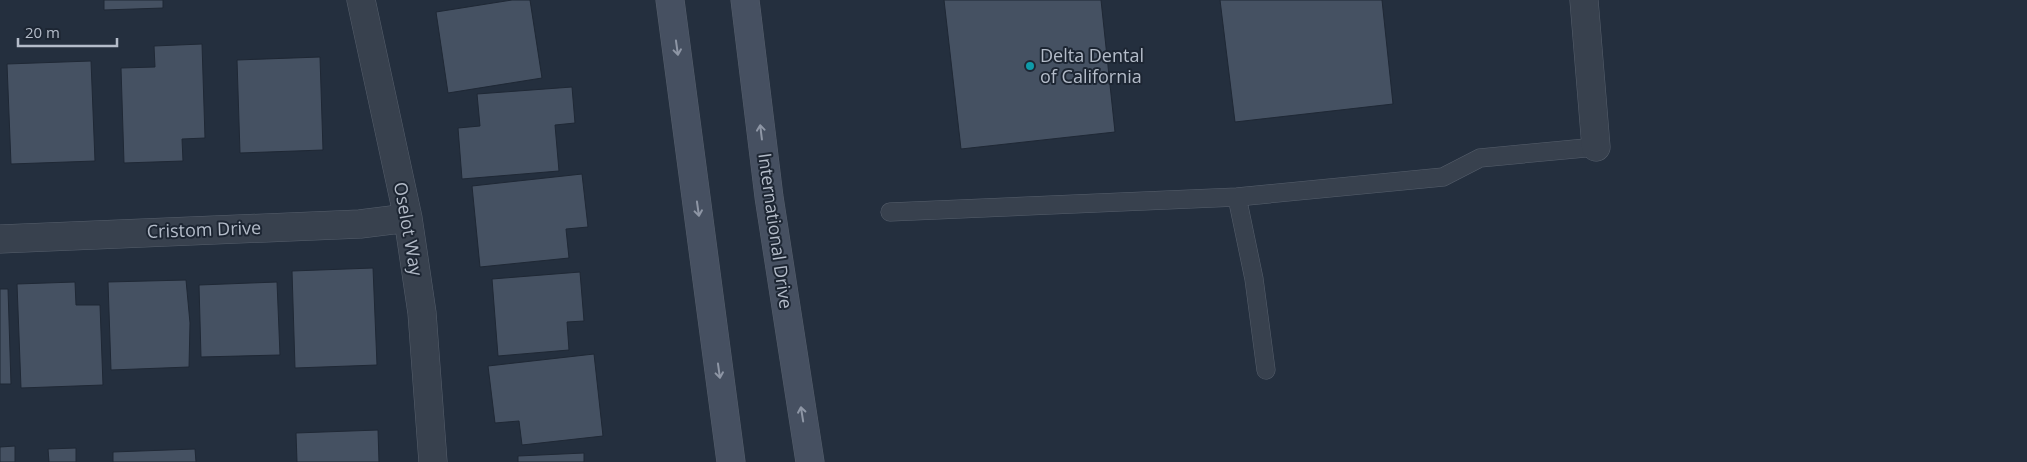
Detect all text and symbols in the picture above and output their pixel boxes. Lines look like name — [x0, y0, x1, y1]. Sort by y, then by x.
scale bar — [18, 15, 116, 47]
text: 20 m — [25, 22, 60, 42]
one-way arrow — [672, 40, 682, 56]
place label: Delta Dental of California — [1040, 43, 1144, 88]
marker: Delta Dental of California — [1024, 60, 1036, 72]
one-way arrow — [756, 124, 766, 140]
street label: International Drive — [753, 151, 799, 310]
street label: Oselot Way — [389, 180, 429, 279]
one-way arrow — [693, 201, 703, 217]
street label: Cristom Drive — [146, 215, 262, 243]
one-way arrow — [714, 362, 724, 378]
one-way arrow — [797, 406, 807, 422]

